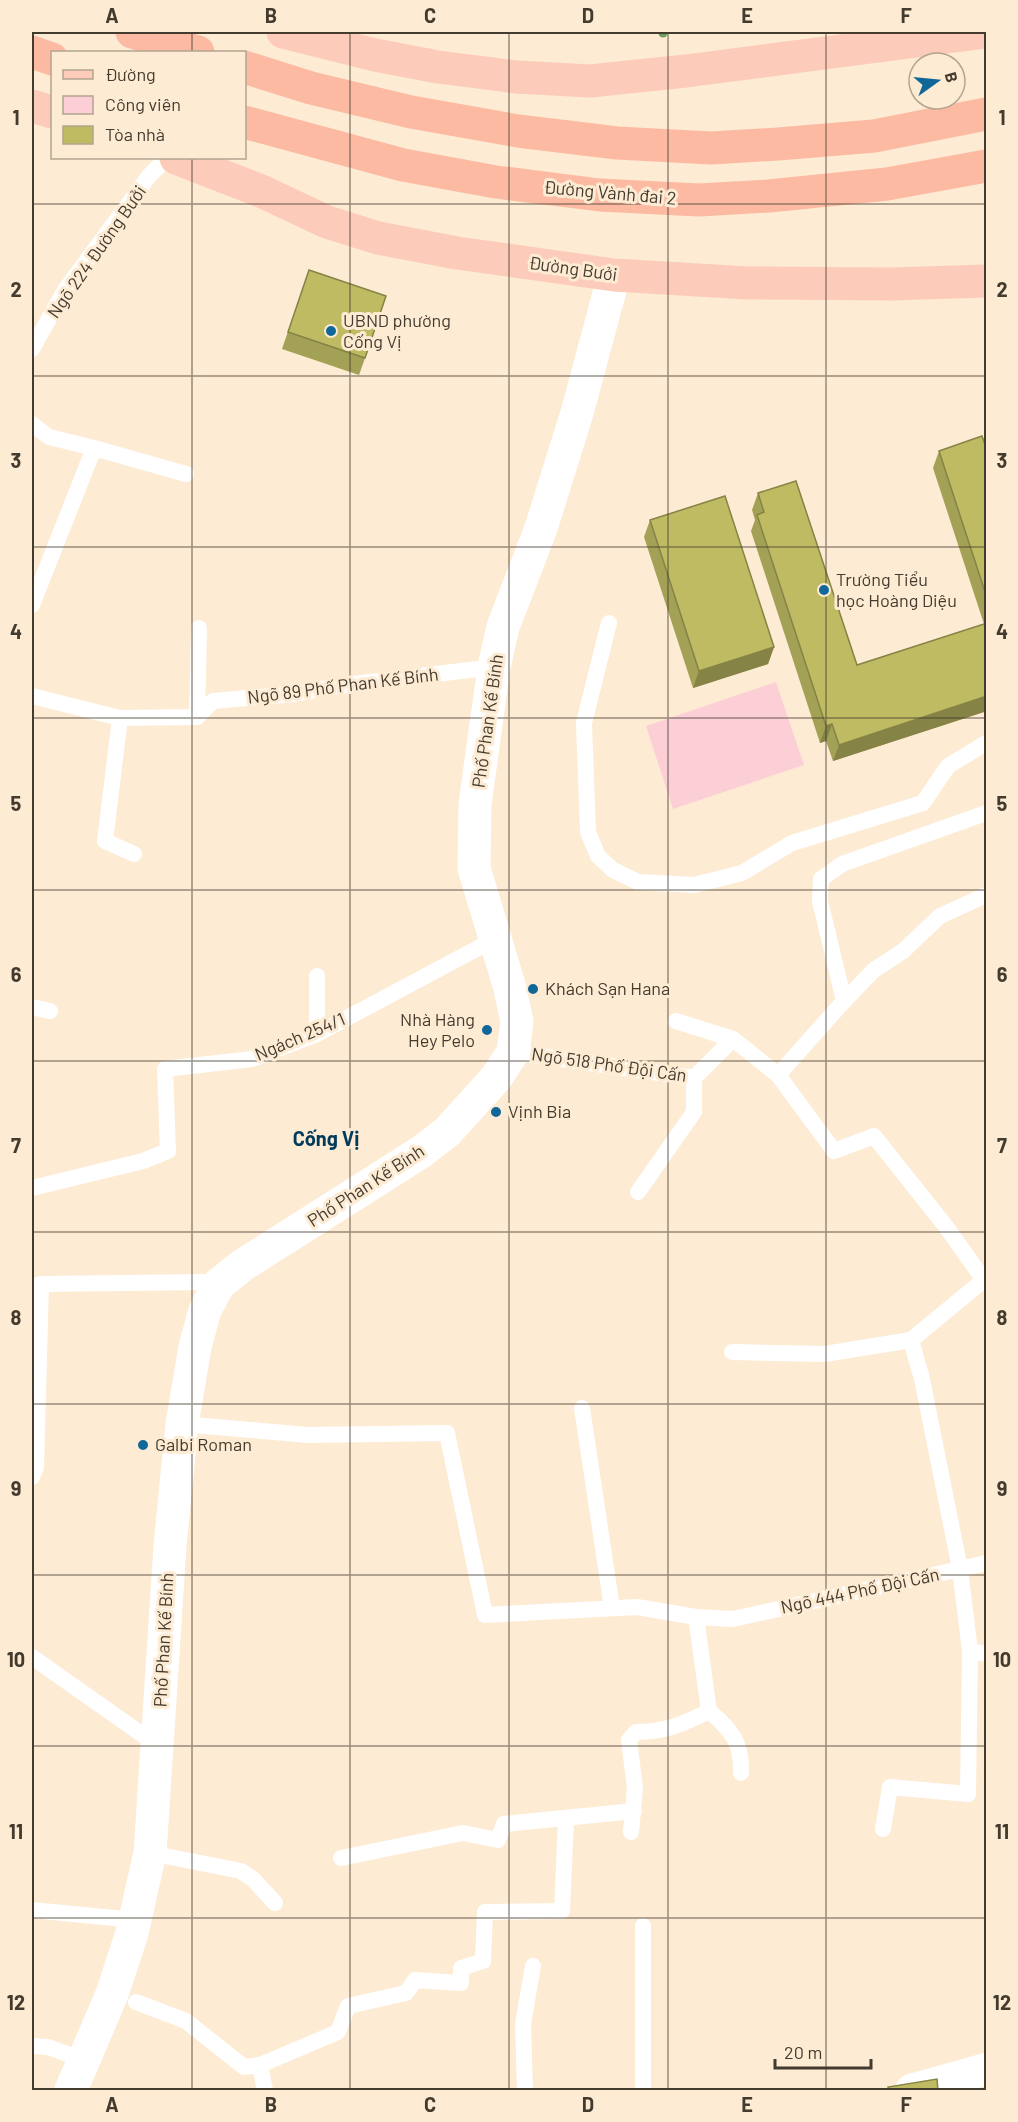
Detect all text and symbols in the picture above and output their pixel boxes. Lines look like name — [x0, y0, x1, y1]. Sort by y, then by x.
text: A — [105, 3, 119, 27]
text: B — [265, 3, 277, 27]
text: C — [424, 3, 436, 27]
text: D — [582, 3, 594, 27]
text: E — [741, 3, 753, 27]
text: F — [900, 3, 912, 27]
legend — [51, 51, 246, 159]
north arrow — [907, 51, 967, 111]
text: Đường — [105, 63, 156, 85]
text: B — [942, 70, 962, 84]
text: Công viên — [105, 93, 181, 115]
text: 1 — [12, 105, 20, 129]
text: 1 — [998, 105, 1006, 129]
text: Tòa nhà — [105, 123, 165, 145]
street label: Đường Vành đai 2 — [543, 175, 677, 209]
street label: Ngõ 224 Đường Bưởi — [42, 181, 150, 322]
street label: Đường Bưởi — [527, 251, 619, 285]
text: 2 — [10, 277, 22, 301]
text: 2 — [996, 277, 1008, 301]
place label: UBND phường Cống Vị — [343, 309, 451, 352]
marker: UBND phường Cống Vị — [324, 324, 338, 338]
text: 3 — [11, 448, 21, 472]
text: 3 — [997, 448, 1007, 472]
place label: Trường Tiểu học Hoàng Diệu — [836, 568, 957, 611]
marker: Trường Tiểu học Hoàng Diệu — [817, 583, 831, 597]
text: 4 — [10, 619, 22, 643]
text: 4 — [996, 619, 1008, 643]
street label: Phố Phan Kế Bính — [467, 653, 507, 789]
street label: Ngõ 89 Phố Phan Kế Bính — [246, 662, 440, 708]
text: 5 — [11, 791, 22, 815]
text: 5 — [997, 791, 1008, 815]
text: 6 — [11, 962, 22, 986]
text: 6 — [997, 962, 1008, 986]
place label: Khách Sạn Hana — [545, 977, 670, 999]
marker: Khách Sạn Hana — [526, 982, 540, 996]
street label: Ngách 254/1 — [251, 1007, 348, 1065]
place label: Nhà Hàng Hey Pelo — [400, 1008, 475, 1051]
marker: Nhà Hàng Hey Pelo — [480, 1023, 494, 1037]
street label: Ngõ 518 Phố Đội Cấn — [530, 1042, 688, 1086]
place label: Vịnh Bia — [508, 1100, 571, 1122]
marker: Vịnh Bia — [489, 1105, 503, 1119]
district label: Cống Vị — [293, 1126, 359, 1150]
text: 7 — [11, 1133, 21, 1157]
text: 7 — [997, 1133, 1007, 1157]
street label: Phố Phan Kế Bính — [303, 1139, 428, 1231]
text: 8 — [11, 1305, 22, 1329]
text: 8 — [997, 1305, 1008, 1329]
place label: Galbi Roman — [155, 1433, 252, 1455]
marker: Galbi Roman — [136, 1438, 150, 1452]
text: 9 — [11, 1476, 21, 1500]
text: 9 — [997, 1476, 1007, 1500]
street label: Ngõ 444 Phố Đội Cấn — [778, 1562, 941, 1618]
street label: Phố Phan Kế Bính — [148, 1572, 178, 1708]
text: 10 — [7, 1647, 25, 1671]
text: 10 — [993, 1647, 1011, 1671]
text: 11 — [9, 1819, 23, 1843]
text: 11 — [995, 1819, 1009, 1843]
text: 12 — [7, 1990, 25, 2014]
text: 12 — [993, 1990, 1011, 2014]
scale bar — [775, 2032, 871, 2070]
text: 20 m — [784, 2041, 822, 2063]
text: A — [105, 2092, 119, 2116]
text: B — [265, 2092, 277, 2116]
text: C — [424, 2092, 436, 2116]
text: D — [582, 2092, 594, 2116]
text: E — [741, 2092, 753, 2116]
text: F — [900, 2092, 912, 2116]

